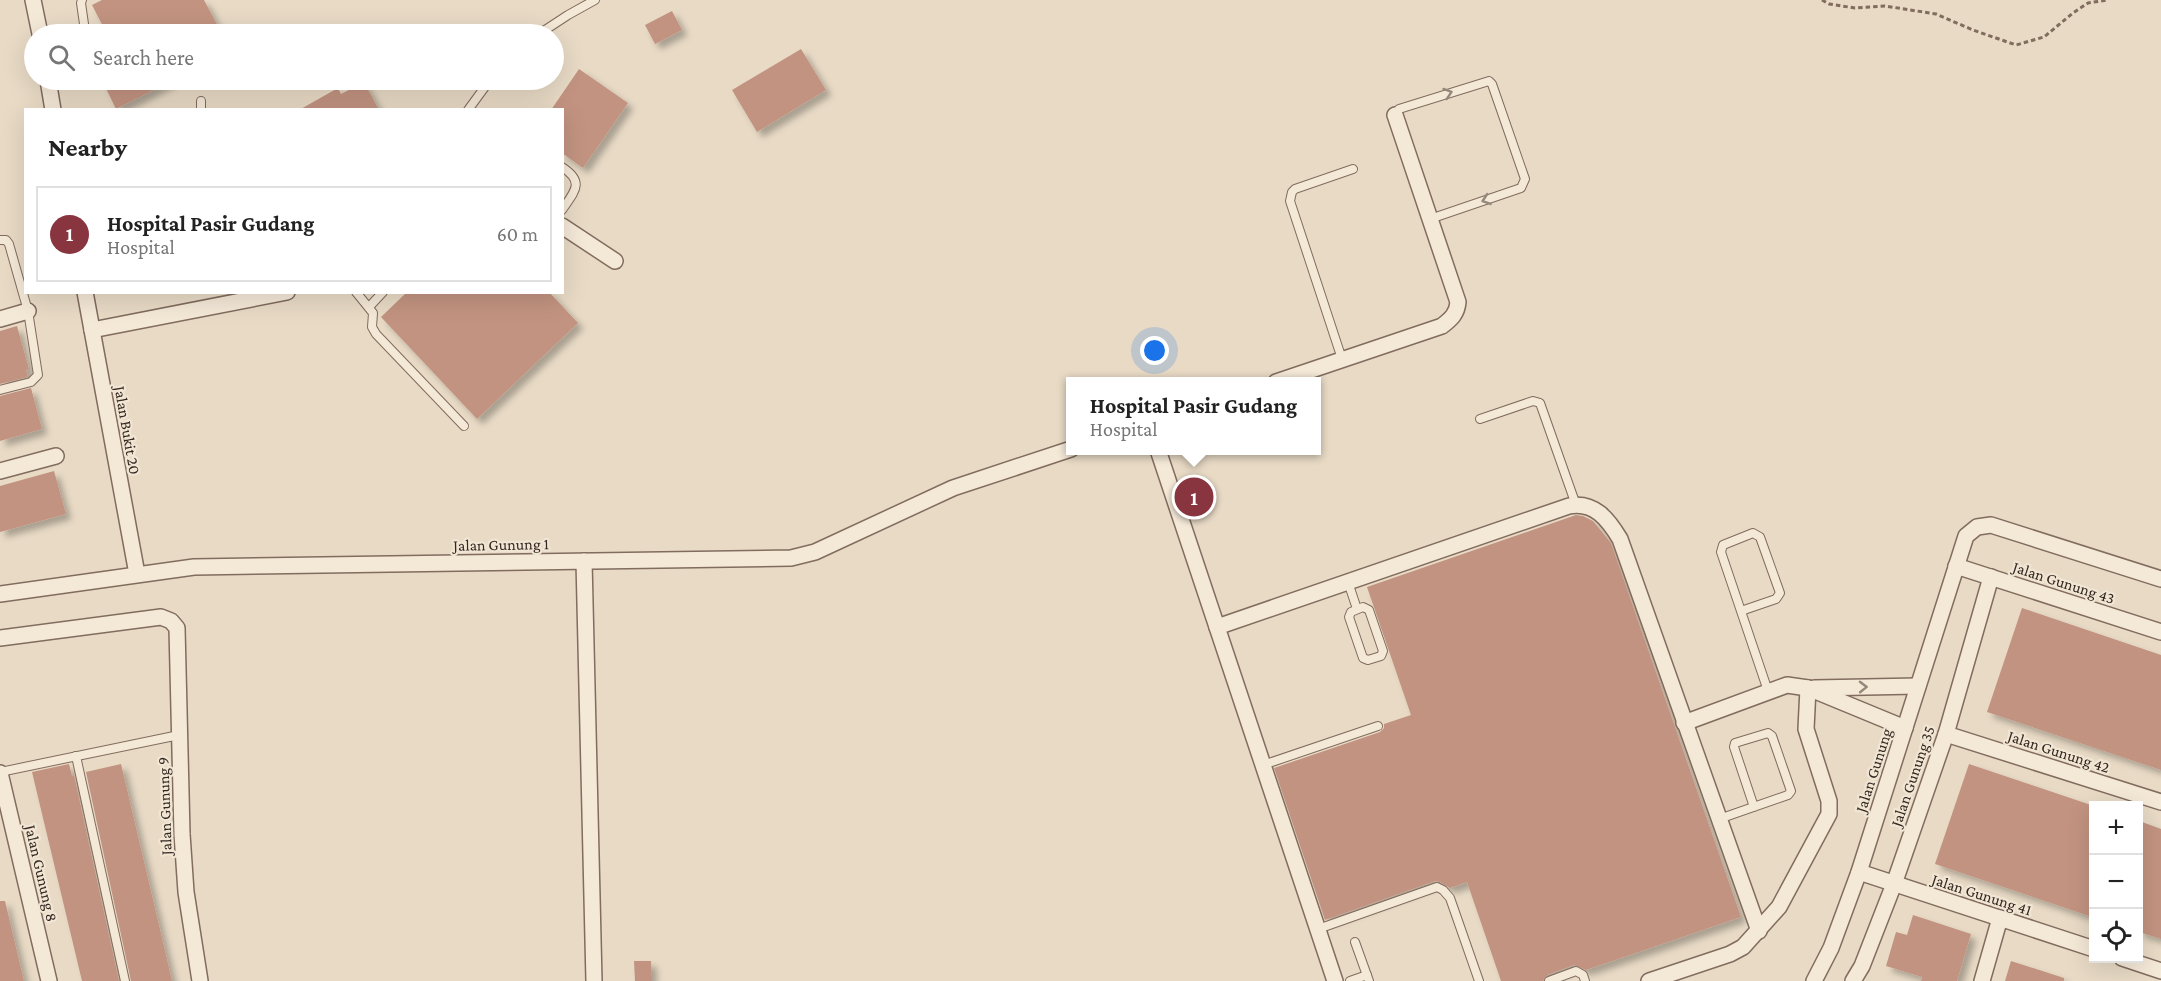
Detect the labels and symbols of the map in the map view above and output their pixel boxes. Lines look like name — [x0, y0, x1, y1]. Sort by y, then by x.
one-way arrow — [1442, 87, 1453, 100]
one-way arrow — [1481, 192, 1492, 205]
your location — [1140, 336, 1169, 365]
street label: Jalan Bukit 20 — [110, 383, 144, 476]
pin: 1 — [1174, 474, 1214, 520]
street label: Jalan Gunung 1 — [451, 535, 549, 555]
street label: Jalan Gunung 43 — [2009, 557, 2117, 608]
one-way arrow — [1859, 680, 1868, 693]
street label: Jalan Gunung 35 — [1887, 724, 1939, 831]
street label: Jalan Gunung — [1851, 726, 1896, 817]
street label: Jalan Gunung 42 — [2004, 726, 2112, 777]
street label: Jalan Gunung 9 — [154, 756, 176, 857]
street label: Jalan Gunung 8 — [21, 821, 61, 923]
street label: Jalan Gunung 41 — [1928, 870, 2034, 920]

